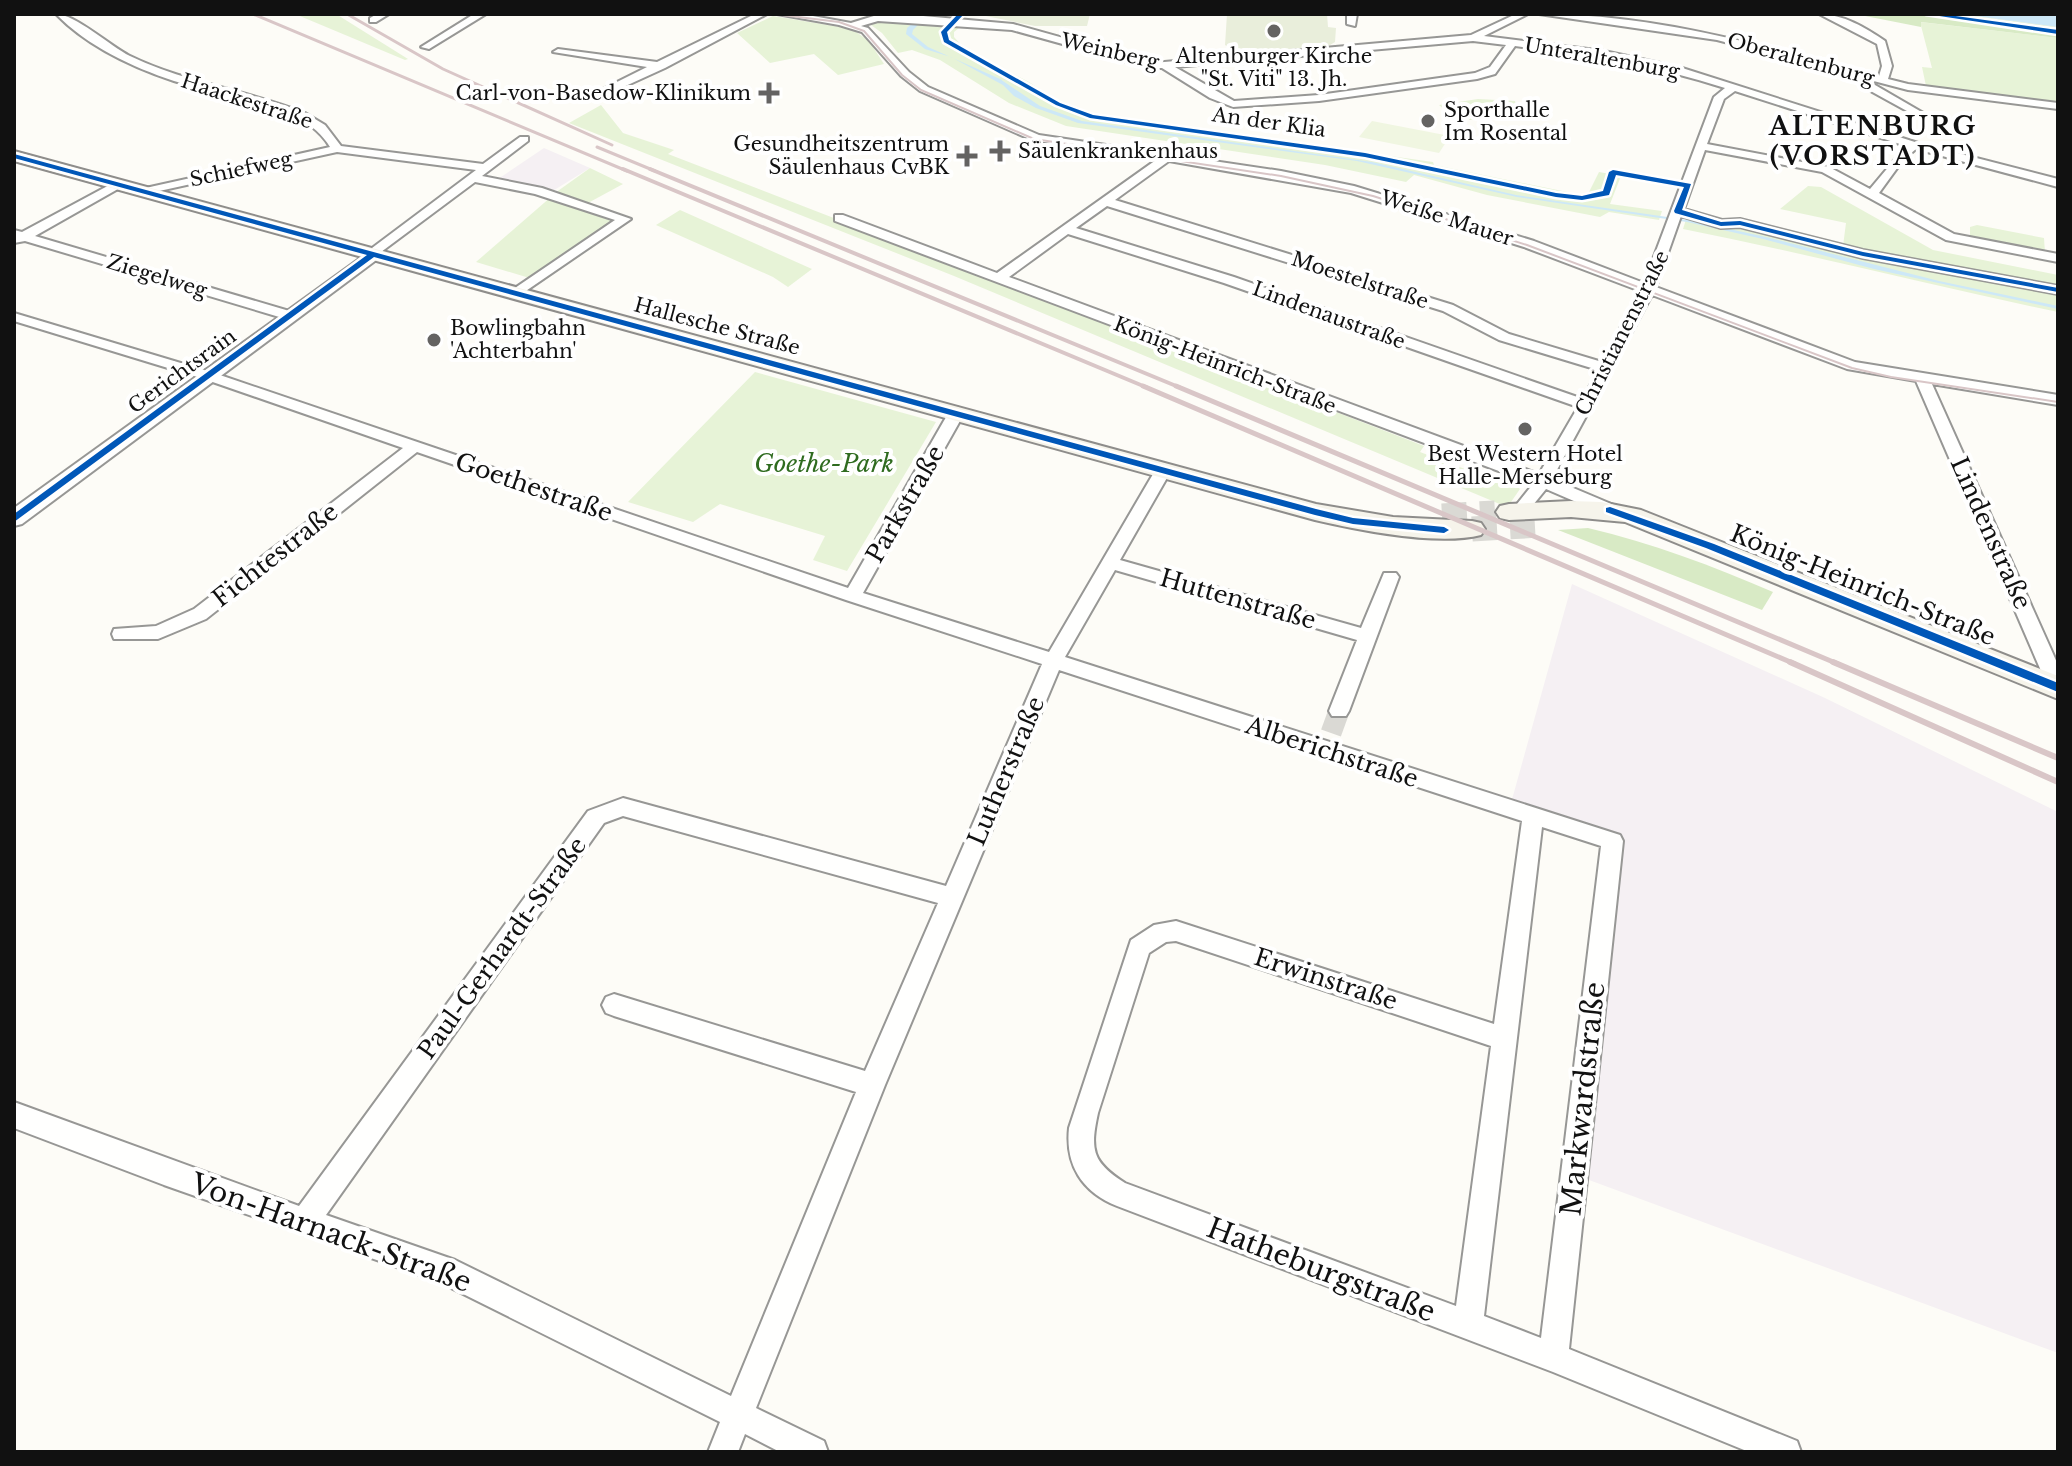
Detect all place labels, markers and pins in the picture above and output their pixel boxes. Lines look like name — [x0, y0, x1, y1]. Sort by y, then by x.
marker: Altenburger Kirche "St. Viti" 13. Jh. — [1265, 22, 1283, 40]
place label: Altenburger Kirche "St. Viti" 13. Jh. — [1175, 44, 1372, 91]
place label: Carl-von-Basedow-Klinikum — [456, 81, 752, 105]
marker: Carl-von-Basedow-Klinikum — [758, 82, 780, 104]
place label: Sporthalle Im Rosental — [1444, 98, 1568, 145]
marker: Sporthalle Im Rosental — [1419, 112, 1437, 130]
place label: Gesundheitszentrum Säulenhaus CvBK — [733, 132, 950, 179]
place label: Säulenkrankenhaus — [1018, 139, 1218, 163]
marker: Säulenkrankenhaus — [989, 140, 1011, 162]
marker: Gesundheitszentrum Säulenhaus CvBK — [956, 145, 978, 167]
place label: Bowlingbahn 'Achterbahn' — [450, 316, 586, 363]
marker: Bowlingbahn 'Achterbahn' — [425, 331, 443, 349]
marker: Best Western Hotel Halle-Merseburg — [1516, 420, 1534, 438]
place label: Best Western Hotel Halle-Merseburg — [1427, 442, 1623, 489]

